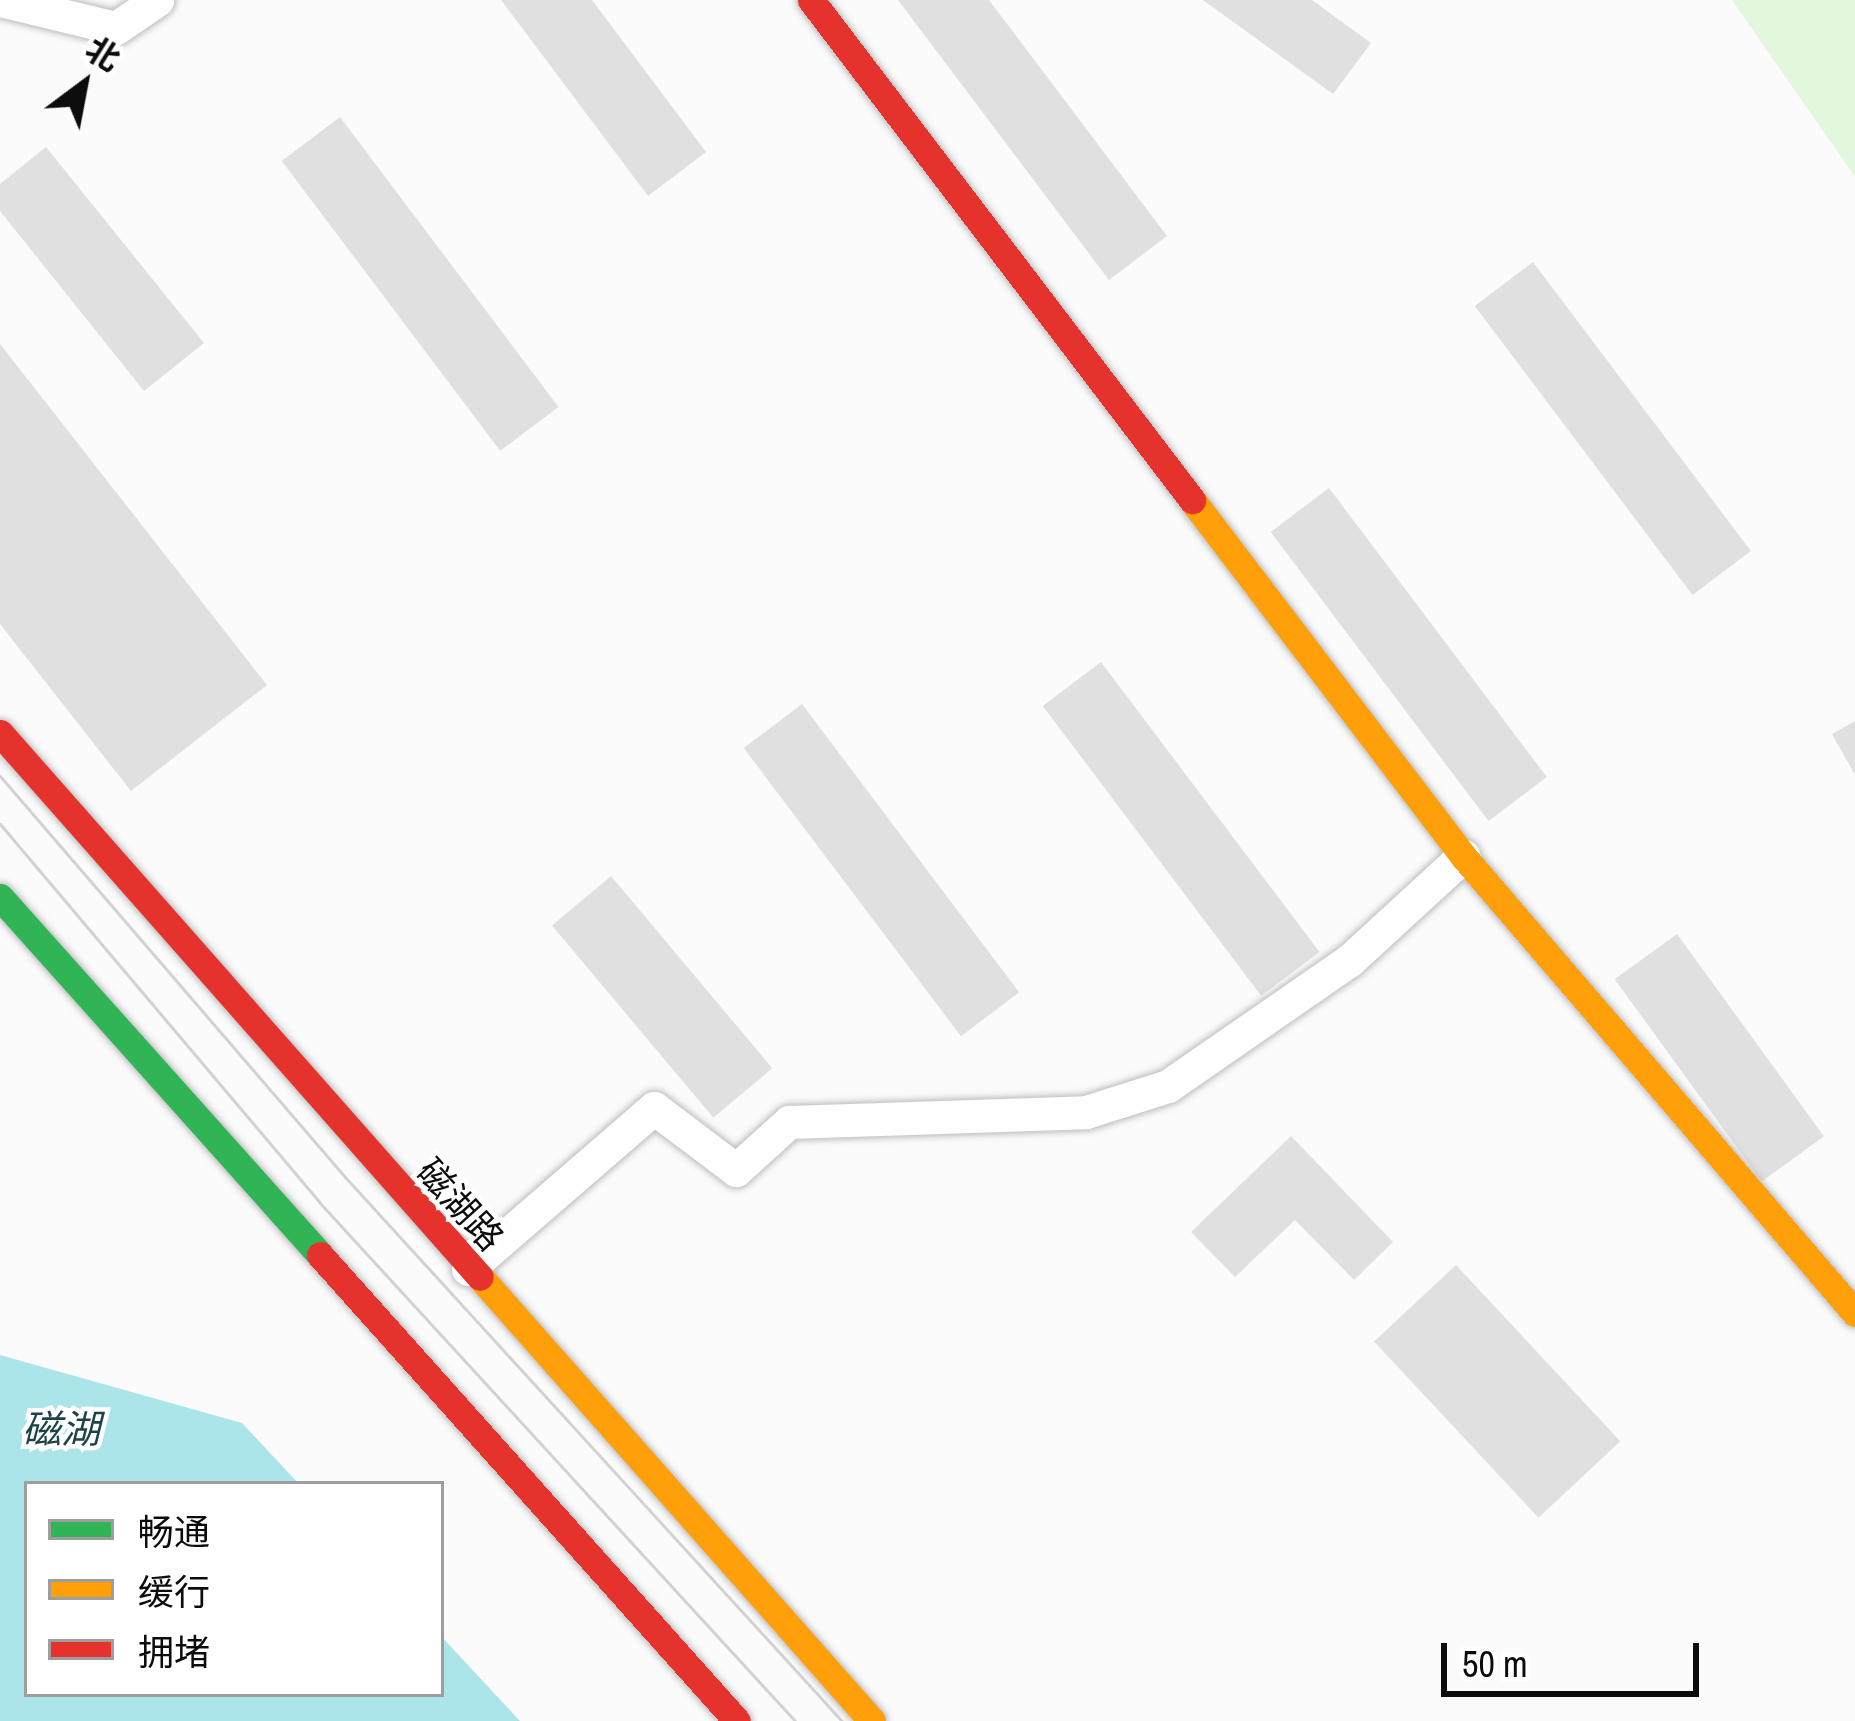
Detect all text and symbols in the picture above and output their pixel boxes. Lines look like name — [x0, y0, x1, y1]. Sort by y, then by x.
north arrow — [24, 24, 144, 144]
text: 北 — [77, 26, 129, 81]
street label: 磁湖路 — [408, 1150, 512, 1260]
water label: 磁湖 — [22, 1406, 100, 1452]
legend — [24, 1481, 444, 1697]
text: 畅通 — [138, 1508, 210, 1556]
text: 缓行 — [138, 1568, 210, 1616]
scale bar — [1447, 1619, 1705, 1693]
text: 拥堵 — [138, 1628, 210, 1676]
text: 50 m — [1462, 1640, 1528, 1688]

